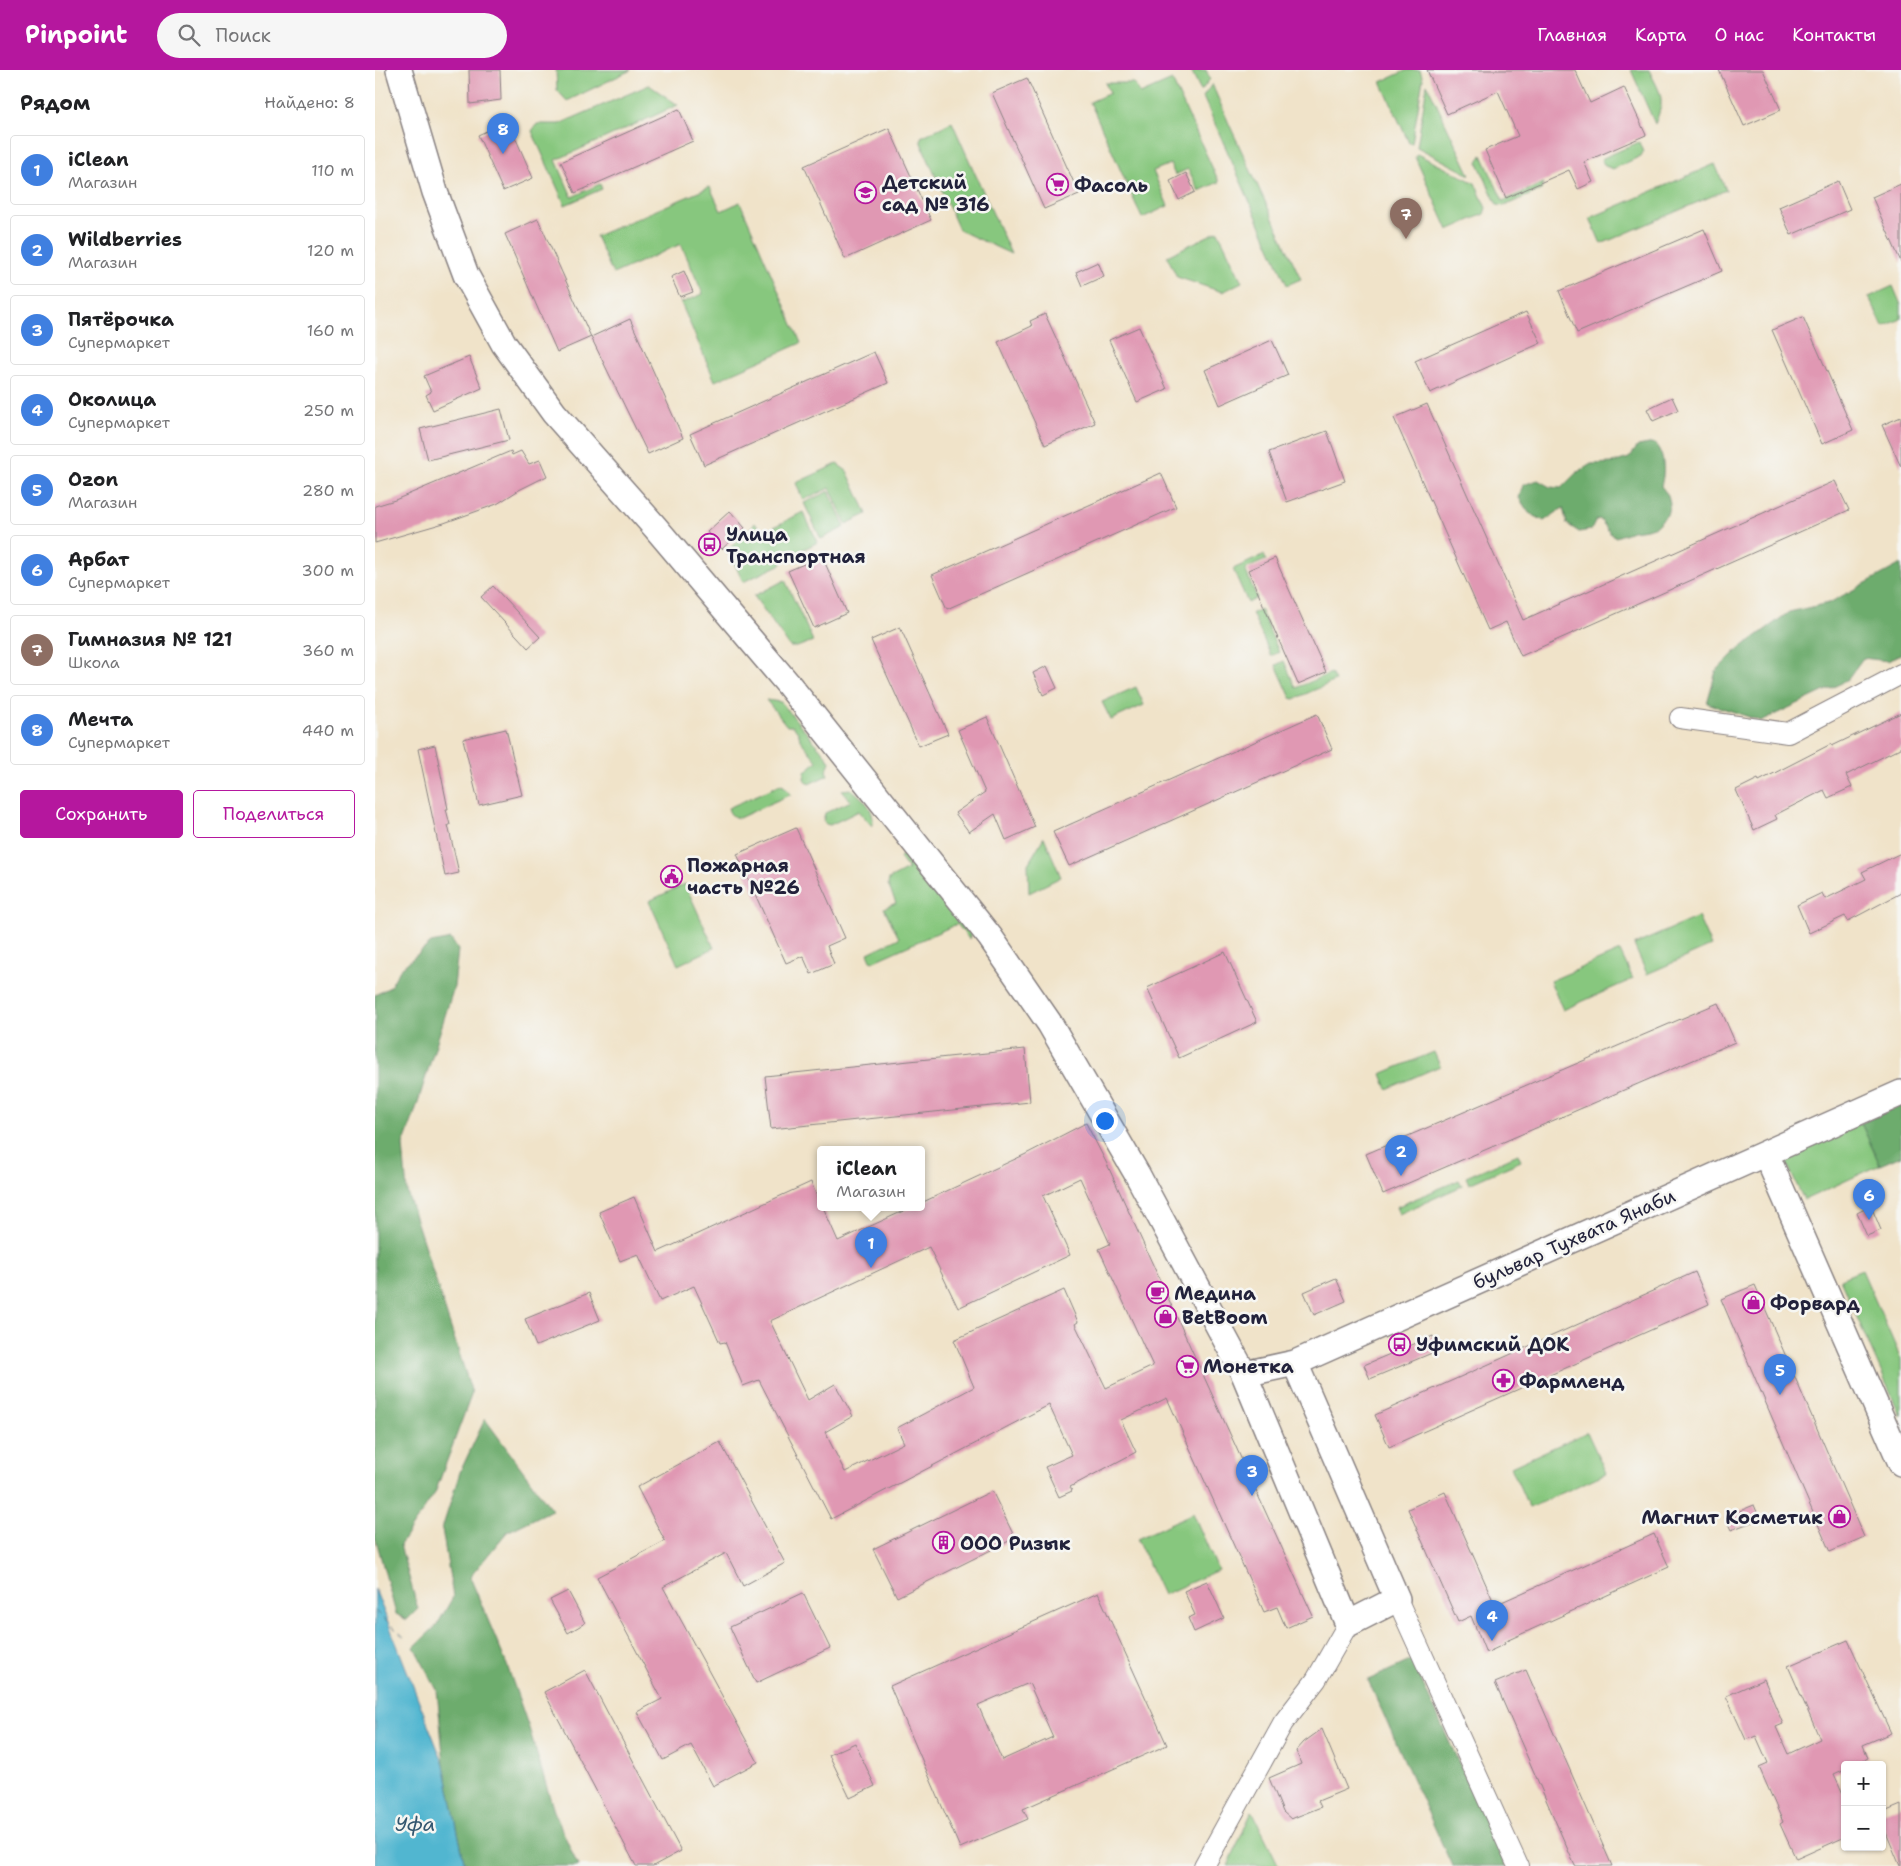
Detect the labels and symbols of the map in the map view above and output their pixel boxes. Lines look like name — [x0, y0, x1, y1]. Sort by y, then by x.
pin: 8 — [487, 113, 519, 154]
place label: Детский сад № 316 — [882, 170, 990, 217]
supermarket icon: Фасоль — [1046, 173, 1070, 197]
place label: Фасоль — [1074, 173, 1148, 198]
school or university icon: Детский сад № 316 — [854, 181, 878, 205]
pin: 7 — [1390, 198, 1422, 239]
place label: Улица Транспортная — [726, 522, 866, 569]
bus stop icon: Улица Транспортная — [698, 533, 722, 557]
place label: Пожарная часть №26 — [687, 853, 800, 900]
public building icon: Пожарная часть №26 — [659, 864, 683, 888]
your location — [1092, 1108, 1118, 1134]
pin: 2 — [1385, 1135, 1417, 1176]
pin: 6 — [1853, 1179, 1885, 1220]
street label: бульвар Тухвата Янаби — [1469, 1183, 1679, 1295]
pin: 1 — [855, 1227, 887, 1268]
cafe icon: Медина — [1146, 1281, 1170, 1305]
place label: Медина — [1174, 1281, 1256, 1306]
shop icon: Форвард — [1742, 1291, 1766, 1315]
place label: Форвард — [1770, 1291, 1860, 1316]
shop icon: BetBoom — [1154, 1305, 1178, 1329]
place label: BetBoom — [1182, 1305, 1268, 1330]
bus stop icon: Уфимский ДОК — [1388, 1332, 1412, 1356]
place label: Уфимский ДОК — [1416, 1332, 1569, 1357]
supermarket icon: Монетка — [1175, 1354, 1199, 1378]
place label: Монетка — [1203, 1354, 1294, 1379]
pin: 5 — [1764, 1354, 1796, 1395]
pharmacy icon: Фармленд — [1491, 1369, 1515, 1393]
place label: Фармленд — [1519, 1369, 1625, 1394]
pin: 3 — [1236, 1455, 1268, 1496]
place label: Магнит Косметик — [1641, 1505, 1823, 1530]
shop icon: Магнит Косметик — [1827, 1505, 1851, 1529]
building icon: ООО Ризык — [932, 1531, 956, 1555]
place label: ООО Ризык — [960, 1531, 1071, 1556]
pin: 4 — [1476, 1600, 1508, 1641]
water label: Уфа — [395, 1811, 435, 1837]

